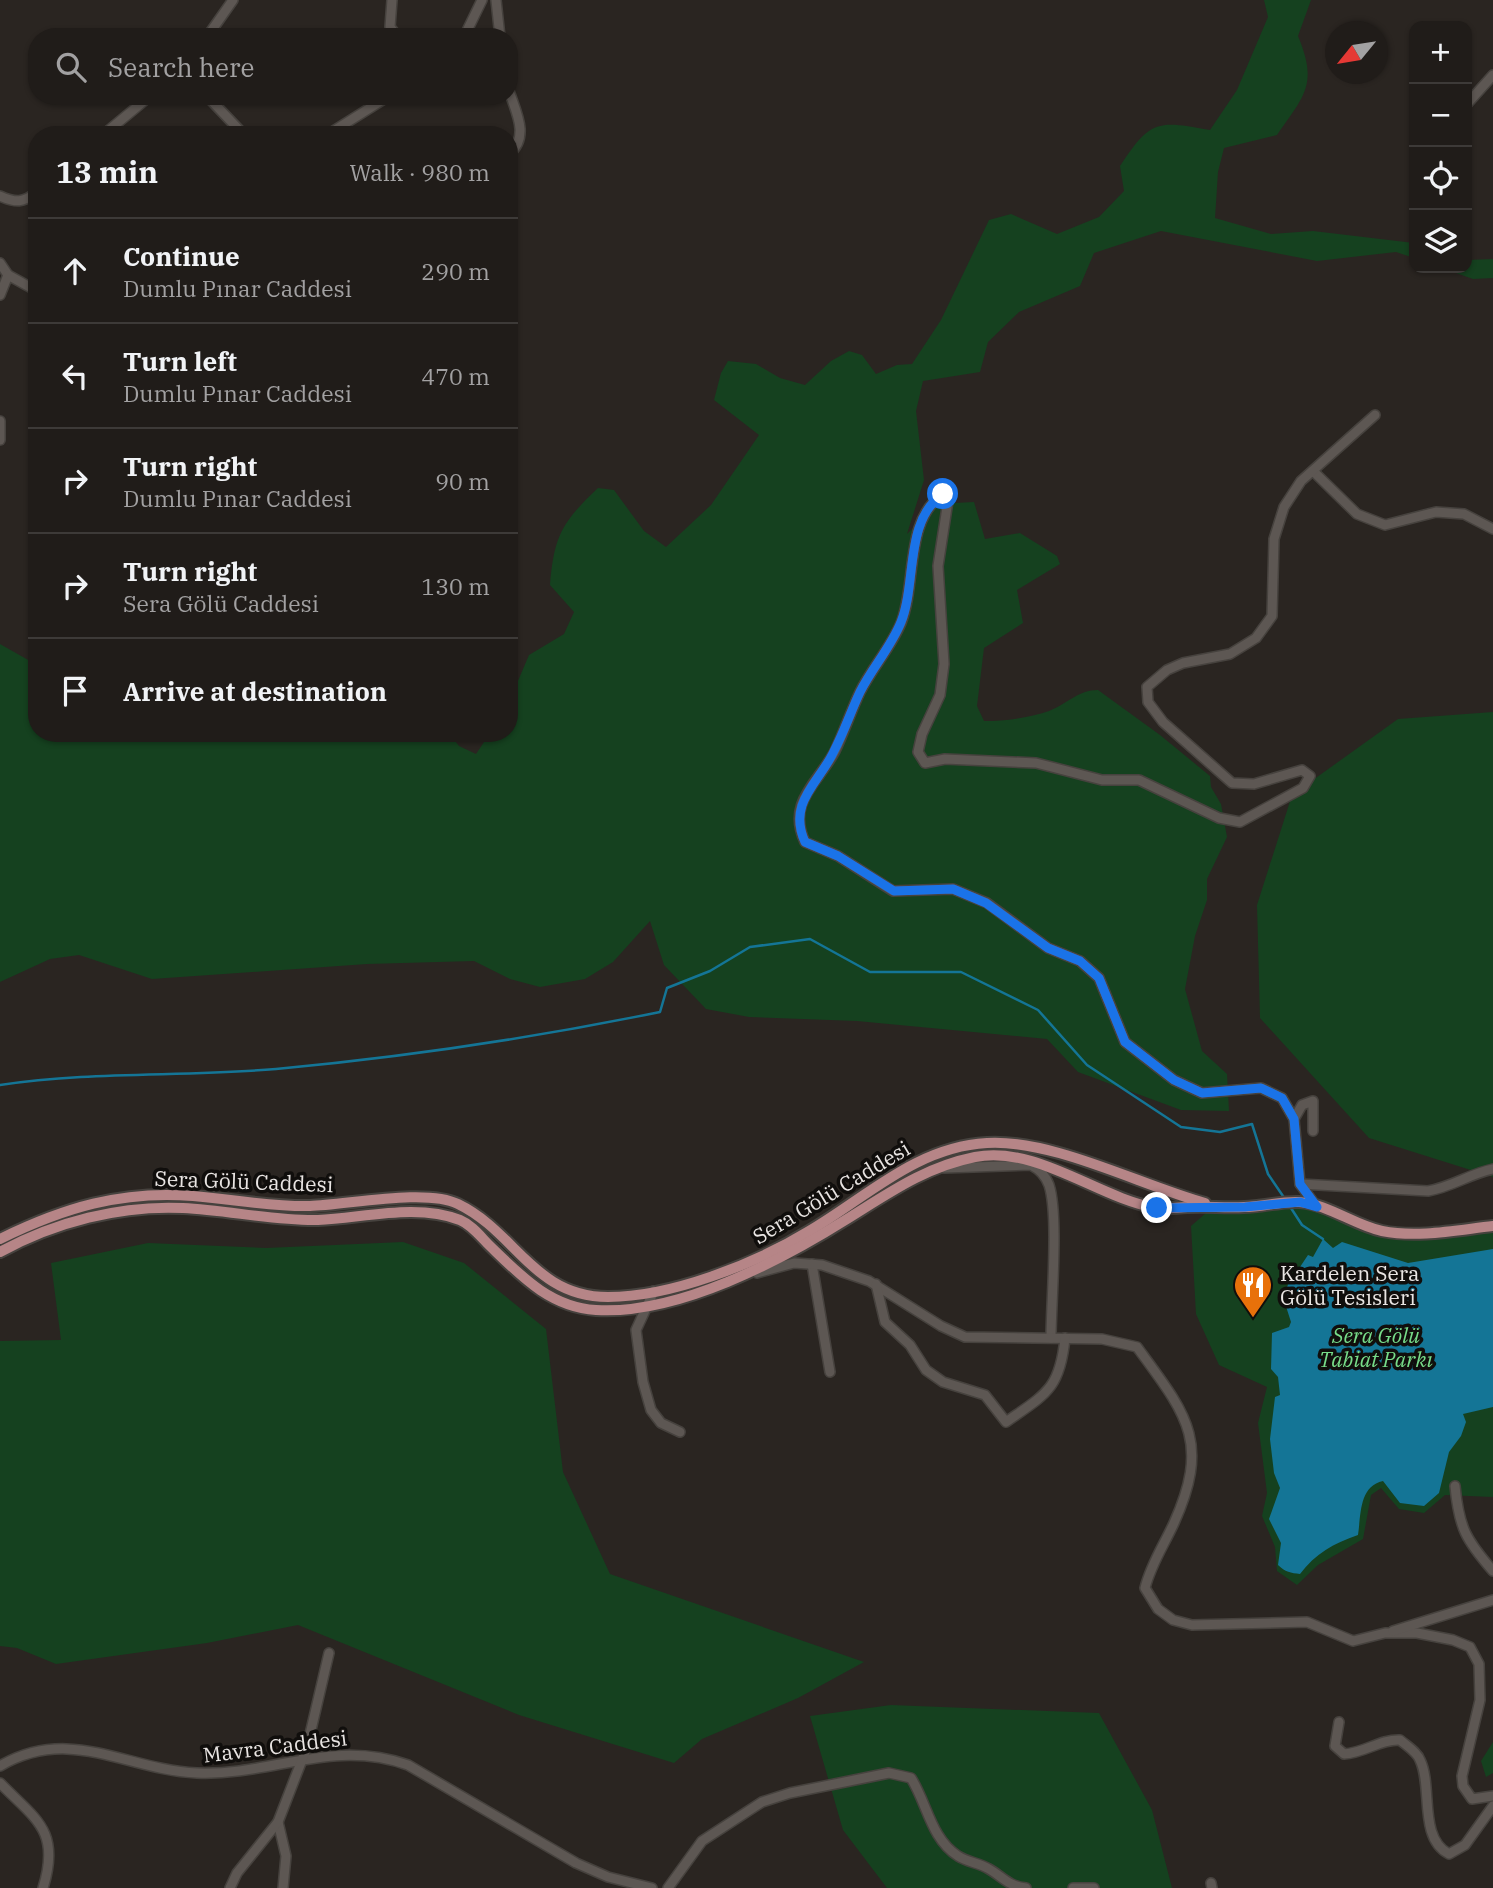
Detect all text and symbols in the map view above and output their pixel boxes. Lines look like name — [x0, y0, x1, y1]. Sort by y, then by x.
north arrow — [1325, 21, 1388, 84]
map controls — [1409, 21, 1472, 273]
button: + — [1409, 21, 1472, 84]
search box — [28, 28, 518, 105]
icon: search — [52, 48, 90, 86]
text: Search here — [108, 50, 254, 84]
button: − — [1409, 84, 1472, 147]
button: locate — [1409, 147, 1472, 210]
text: 13 min — [56, 152, 158, 191]
text: Walk · 980 m — [349, 157, 490, 187]
button: layers — [1409, 210, 1472, 273]
text: Continue — [123, 239, 240, 273]
icon: ahead — [56, 252, 94, 290]
text: 290 m — [421, 256, 490, 286]
text: Dumlu Pınar Caddesi — [123, 273, 352, 303]
text: Turn left — [123, 344, 237, 378]
icon: left — [56, 357, 94, 395]
text: 470 m — [421, 361, 490, 391]
text: Dumlu Pınar Caddesi — [123, 378, 352, 408]
text: Turn right — [123, 449, 257, 483]
icon: right — [56, 462, 94, 500]
text: 90 m — [435, 466, 490, 496]
route start — [927, 478, 958, 509]
text: Dumlu Pınar Caddesi — [123, 483, 352, 513]
text: Turn right — [123, 554, 257, 588]
icon: right — [56, 567, 94, 605]
text: 130 m — [421, 571, 490, 601]
text: Sera Gölü Caddesi — [123, 588, 319, 618]
icon: arrive — [56, 672, 94, 710]
text: Arrive at destination — [123, 674, 387, 708]
street label: Sera Gölü Caddesi — [747, 1134, 915, 1250]
street label: Sera Gölü Caddesi — [154, 1164, 334, 1198]
route end — [1141, 1192, 1172, 1223]
place label: Kardelen Sera Gölü Tesisleri — [1280, 1259, 1420, 1311]
restaurant icon: Kardelen Sera Gölü Tesisleri — [1232, 1264, 1274, 1319]
park label: Sera Gölü Tabiat Parkı — [1319, 1321, 1434, 1373]
street label: Mavra Caddesi — [201, 1723, 349, 1769]

